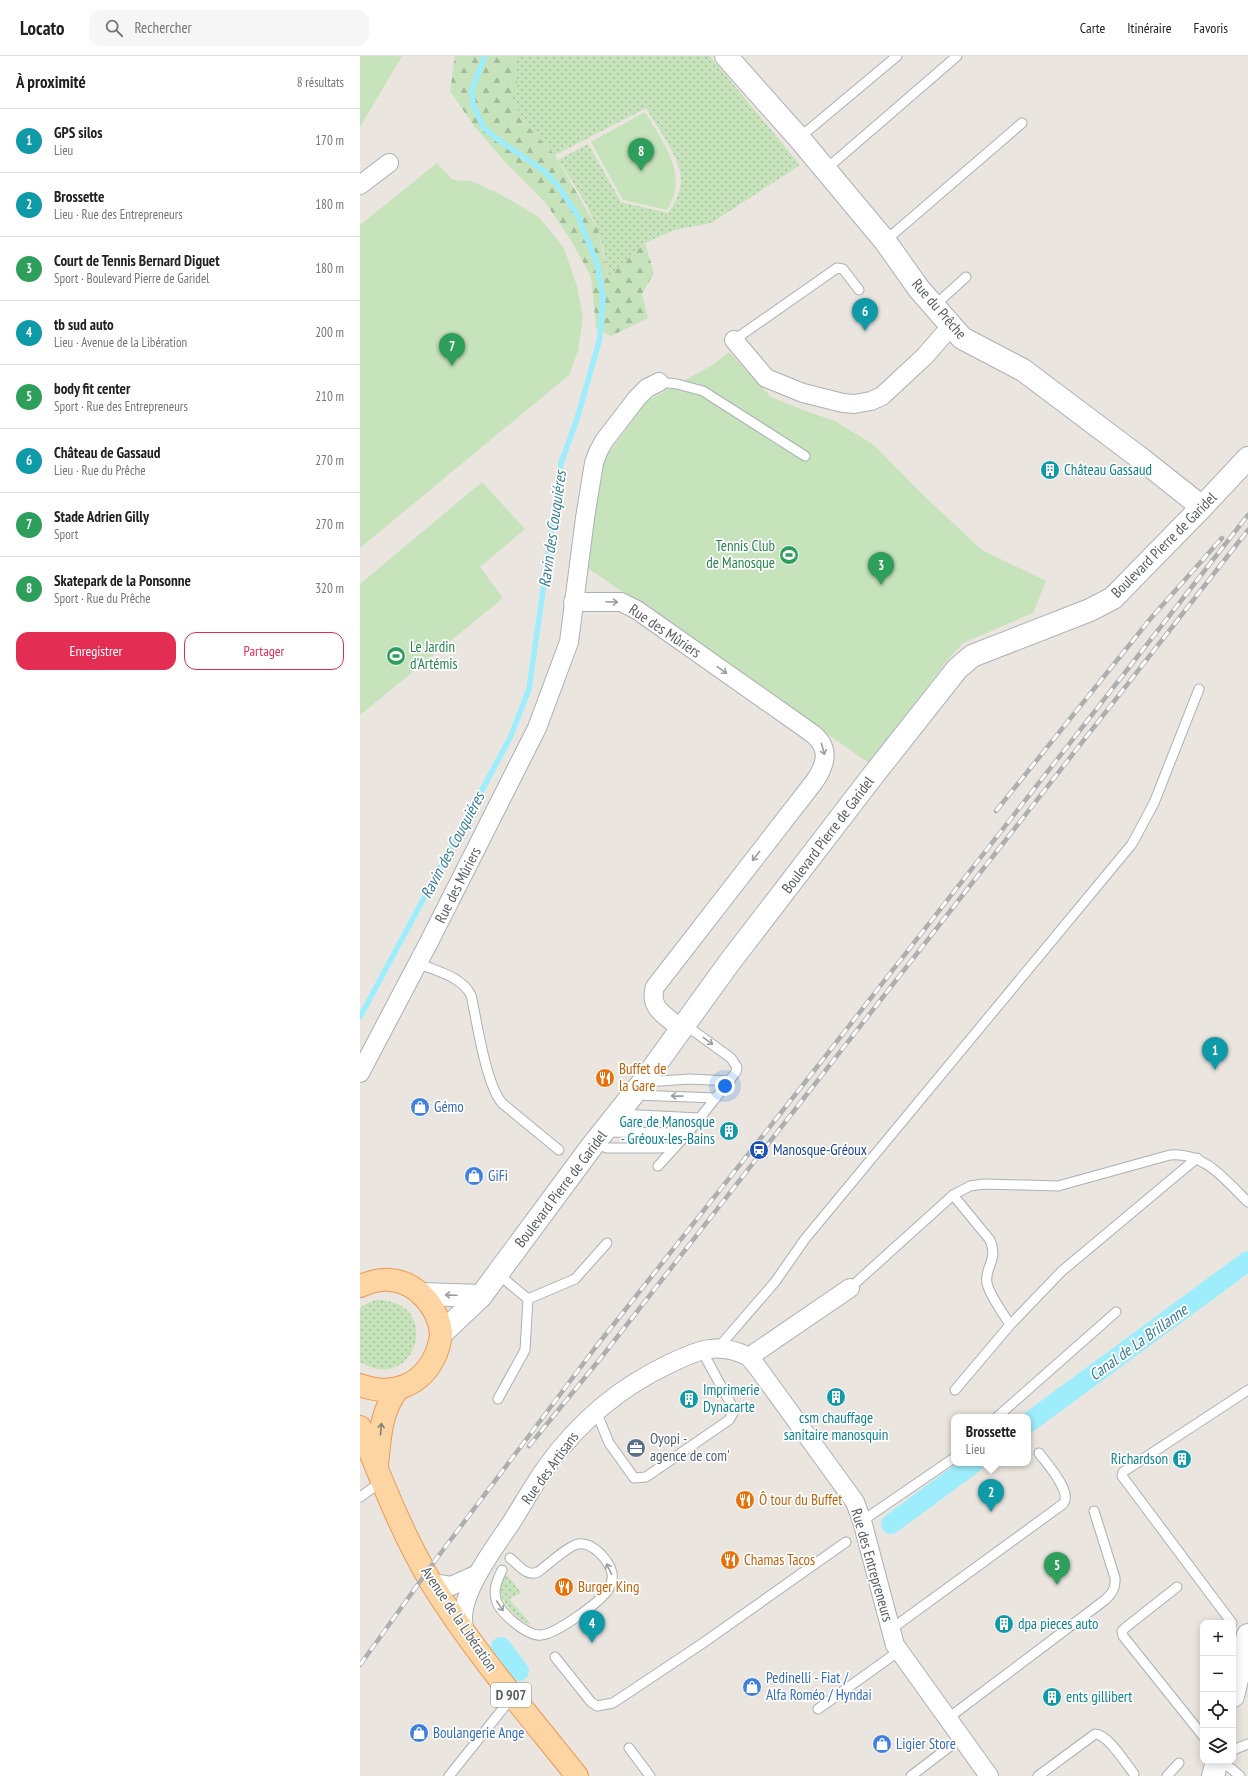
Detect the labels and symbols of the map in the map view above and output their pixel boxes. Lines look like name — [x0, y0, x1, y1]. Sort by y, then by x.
pin: 8 — [628, 138, 654, 171]
street label: Rue du Prêche — [908, 275, 971, 343]
pin: 6 — [852, 298, 878, 331]
pin: 7 — [439, 333, 465, 366]
building icon: Château Gassaud — [1039, 459, 1061, 481]
place label: Château Gassaud — [1064, 460, 1152, 479]
water label: Ravin des Couquiéres — [534, 468, 570, 589]
street label: Boulevard Pierre de Garidel — [1107, 487, 1221, 601]
place label: Tennis Club de Manosque — [706, 536, 775, 572]
sports icon: Tennis Club de Manosque — [778, 544, 800, 566]
pin: 3 — [868, 552, 894, 585]
one-way arrow — [605, 598, 618, 606]
street label: Rue des Mûriers — [626, 600, 705, 662]
place label: Le Jardin d'Artémis — [410, 637, 458, 673]
sports icon: Le Jardin d'Artémis — [385, 645, 407, 667]
one-way arrow — [716, 666, 727, 674]
one-way arrow — [820, 742, 827, 755]
street label: Boulevard Pierre de Garidel — [777, 772, 878, 897]
water label: Ravin des Couquiéres — [416, 787, 489, 902]
street label: Rue des Mûriers — [430, 844, 485, 926]
one-way arrow — [752, 850, 761, 861]
one-way arrow — [702, 1037, 713, 1045]
pin: 1 — [1202, 1037, 1228, 1070]
place label: Buffet de la Gare — [619, 1059, 666, 1095]
restaurant icon: Buffet de la Gare — [594, 1067, 616, 1089]
your location — [715, 1076, 735, 1096]
one-way arrow — [671, 1092, 684, 1100]
shop icon: Gémo — [409, 1096, 431, 1118]
place label: Gémo — [434, 1097, 464, 1116]
place label: Gare de Manosque - Gréoux-les-Bains — [619, 1112, 715, 1148]
building icon: Gare de Manosque - Gréoux-les-Bains — [718, 1120, 740, 1142]
street label: Boulevard Pierre de Garidel — [510, 1126, 611, 1251]
station icon: Manosque-Gréoux — [748, 1139, 770, 1161]
place label: Manosque-Gréoux — [773, 1140, 867, 1159]
shop icon: GiFi — [463, 1165, 485, 1187]
place label: GiFi — [488, 1166, 508, 1185]
one-way arrow — [445, 1291, 458, 1299]
water label: Canal de La Brillanne — [1085, 1299, 1192, 1385]
place label: Imprimerie Dynacarte — [703, 1380, 760, 1416]
building icon: csm chauffage sanitaire manosquin — [825, 1386, 847, 1408]
building icon: Imprimerie Dynacarte — [678, 1388, 700, 1410]
place label: csm chauffage sanitaire manosquin — [784, 1408, 888, 1444]
one-way arrow — [377, 1423, 385, 1436]
street label: Rue des Artisans — [517, 1428, 582, 1508]
place label: Oyopi - agence de com' — [650, 1429, 730, 1465]
office icon: Oyopi - agence de com' — [625, 1437, 647, 1459]
building icon: Richardson — [1171, 1448, 1193, 1470]
place label: Richardson — [1111, 1449, 1168, 1468]
pin: 2 — [978, 1479, 1004, 1512]
restaurant icon: Ô tour du Buffet — [734, 1489, 756, 1511]
place label: Ô tour du Buffet — [759, 1490, 842, 1509]
street label: Rue des Entrepreneurs — [847, 1506, 898, 1624]
restaurant icon: Chamas Tacos — [719, 1549, 741, 1571]
place label: Chamas Tacos — [744, 1550, 815, 1569]
pin: 5 — [1044, 1552, 1070, 1585]
street label: Avenue de la Libération — [417, 1563, 502, 1675]
one-way arrow — [605, 1563, 612, 1575]
restaurant icon: Burger King — [553, 1576, 575, 1598]
place label: Burger King — [578, 1577, 639, 1596]
one-way arrow — [496, 1600, 504, 1611]
pin: 4 — [579, 1610, 605, 1643]
building icon: dpa pieces auto — [993, 1613, 1015, 1635]
place label: dpa pieces auto — [1018, 1614, 1099, 1633]
place label: Pedinelli - Fiat / Alfa Roméo / Hyndai — [766, 1668, 872, 1704]
shop icon: Pedinelli - Fiat / Alfa Roméo / Hyndai — [741, 1676, 763, 1698]
road number: D 907 — [491, 1683, 531, 1707]
building icon: ents gillibert — [1041, 1686, 1063, 1708]
place label: ents gillibert — [1066, 1687, 1132, 1706]
shop icon: Boulangerie Ange — [408, 1722, 430, 1744]
place label: Boulangerie Ange — [433, 1723, 525, 1742]
shop icon: Ligier Store — [871, 1733, 893, 1755]
place label: Ligier Store — [896, 1734, 956, 1753]

